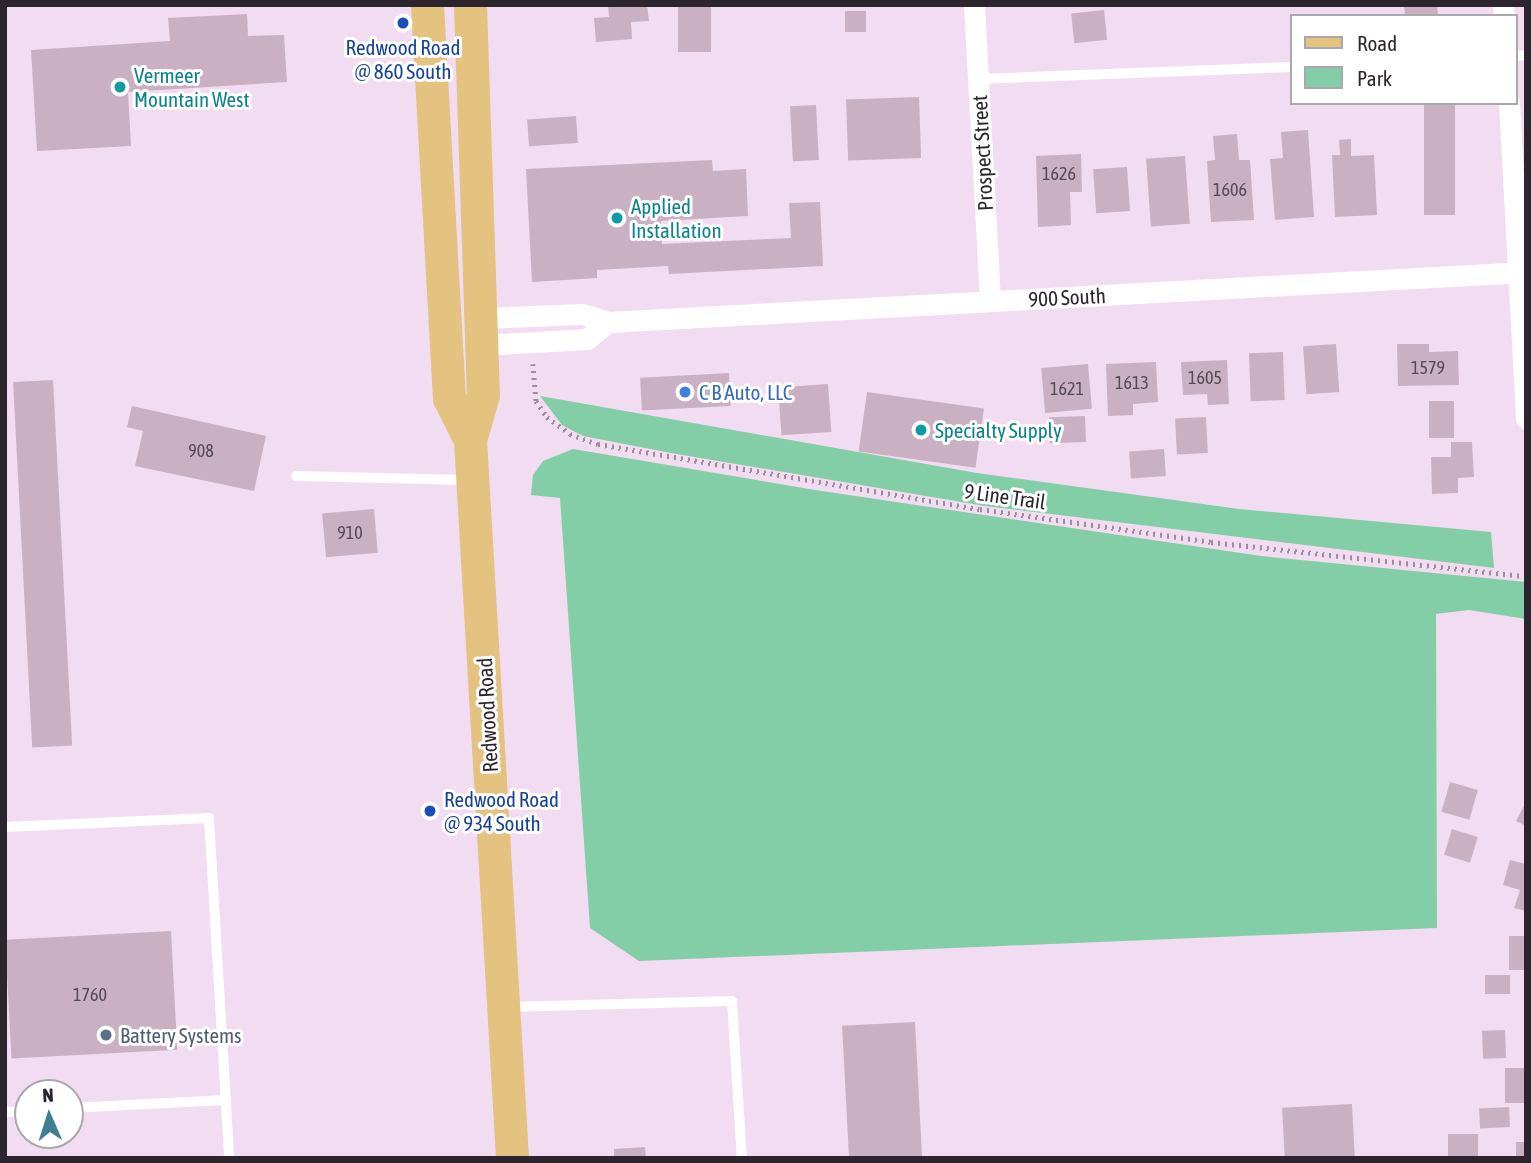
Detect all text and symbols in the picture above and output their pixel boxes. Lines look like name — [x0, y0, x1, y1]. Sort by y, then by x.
legend — [1290, 14, 1517, 105]
marker: Redwood Road @ 860 South — [395, 15, 411, 31]
text: Road — [1357, 31, 1397, 55]
place label: Redwood Road @ 860 South — [346, 34, 460, 84]
place label: Vermeer Mountain West — [134, 62, 250, 112]
text: Park — [1357, 66, 1392, 90]
marker: Vermeer Mountain West — [112, 79, 128, 95]
street label: Prospect Street — [966, 94, 998, 212]
house number: 1626 — [1042, 163, 1076, 185]
house number: 1606 — [1213, 179, 1247, 201]
place label: Applied Installation — [631, 193, 722, 243]
marker: Applied Installation — [609, 210, 625, 226]
street label: 900 South — [1028, 282, 1106, 312]
house number: 1579 — [1411, 357, 1445, 379]
house number: 1605 — [1188, 367, 1222, 389]
house number: 1613 — [1115, 372, 1149, 394]
house number: 1621 — [1050, 378, 1084, 400]
place label: C B Auto, LLC — [699, 379, 792, 405]
marker: C B Auto, LLC — [677, 384, 693, 400]
place label: Specialty Supply — [935, 417, 1062, 443]
marker: Specialty Supply — [913, 422, 929, 438]
house number: 908 — [188, 440, 214, 462]
street label: 9 Line Trail — [963, 478, 1047, 514]
house number: 910 — [337, 522, 363, 544]
street label: Redwood Road — [471, 657, 503, 773]
place label: Redwood Road @ 934 South — [444, 786, 559, 836]
marker: Redwood Road @ 934 South — [422, 803, 438, 819]
house number: 1760 — [73, 984, 107, 1006]
place label: Battery Systems — [120, 1022, 241, 1048]
marker: Battery Systems — [98, 1027, 114, 1043]
north arrow — [14, 1079, 84, 1149]
text: N — [42, 1084, 54, 1106]

